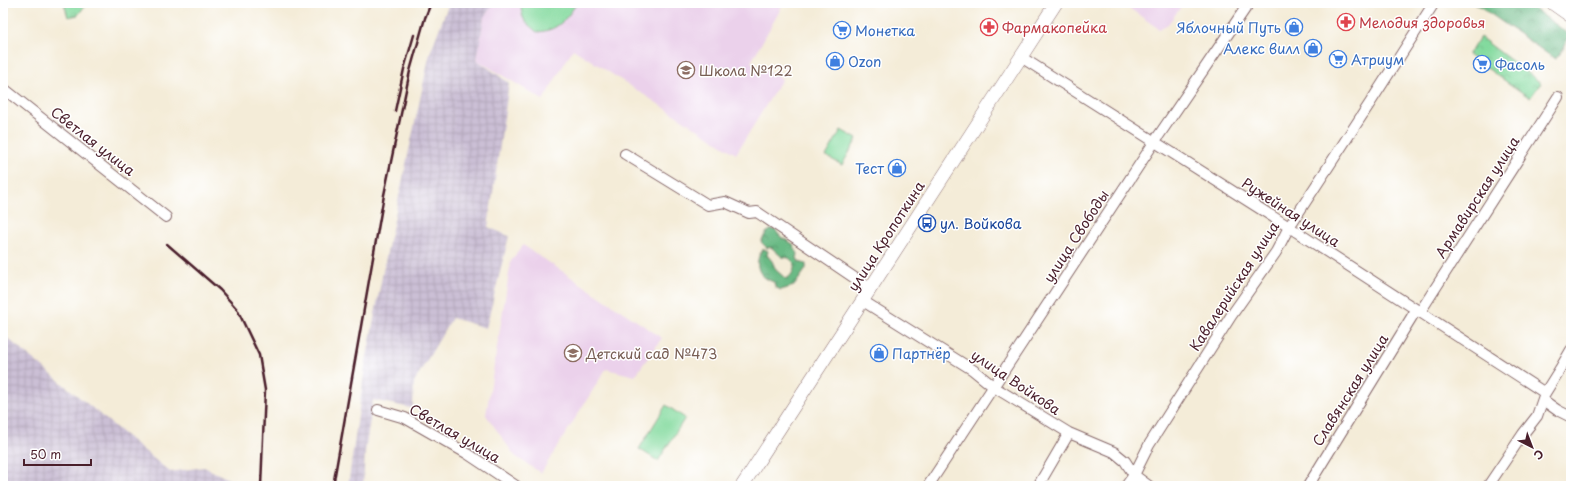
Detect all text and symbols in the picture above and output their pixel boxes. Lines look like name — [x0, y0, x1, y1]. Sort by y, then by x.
pharmacy icon: Мелодия здоровья — [1336, 12, 1356, 32]
place label: Мелодия здоровья — [1359, 12, 1485, 33]
pharmacy icon: Фармакопейка — [979, 17, 999, 37]
place label: Фармакопейка — [1002, 17, 1107, 38]
place label: Яблочный Путь — [1176, 17, 1281, 38]
shop icon: Яблочный Путь — [1284, 17, 1304, 37]
supermarket icon: Монетка — [832, 20, 852, 40]
place label: Монетка — [855, 20, 915, 41]
place label: Алекс вилл — [1223, 38, 1300, 59]
shop icon: Алекс вилл — [1303, 38, 1323, 58]
supermarket icon: Атриум — [1328, 49, 1348, 69]
place label: Атриум — [1351, 49, 1404, 70]
shop icon: Ozon — [825, 51, 845, 71]
place label: Ozon — [848, 51, 881, 72]
supermarket icon: Фасоль — [1472, 54, 1492, 74]
place label: Фасоль — [1495, 54, 1545, 75]
school or university icon: Школа №122 — [676, 60, 696, 80]
place label: Школа №122 — [699, 60, 792, 81]
street label: Светлая улица — [46, 101, 140, 181]
street label: Армавирская улица — [1430, 132, 1524, 262]
place label: Тест — [855, 158, 884, 179]
shop icon: Тест — [887, 158, 907, 178]
street label: Ружейная улица — [1238, 172, 1344, 252]
street label: улица Кропоткина — [842, 177, 930, 295]
street label: улица Свободы — [1038, 186, 1114, 286]
bus stop icon: ул. Войкова — [917, 213, 937, 233]
place label: ул. Войкова — [940, 213, 1022, 234]
street label: Кавалерийская улица — [1184, 217, 1284, 355]
street label: Славянская улица — [1307, 330, 1393, 450]
school or university icon: Детский сад №473 — [563, 343, 583, 363]
place label: Детский сад №473 — [585, 343, 717, 364]
shop icon: Партнёр — [869, 343, 889, 363]
place label: Партнёр — [892, 343, 951, 364]
street label: улица Войкова — [967, 344, 1065, 420]
street label: Светлая улица — [406, 398, 505, 468]
north arrow — [1512, 427, 1552, 467]
scale bar — [24, 441, 91, 467]
text: 50 m — [30, 445, 61, 463]
text: С — [1530, 446, 1548, 464]

